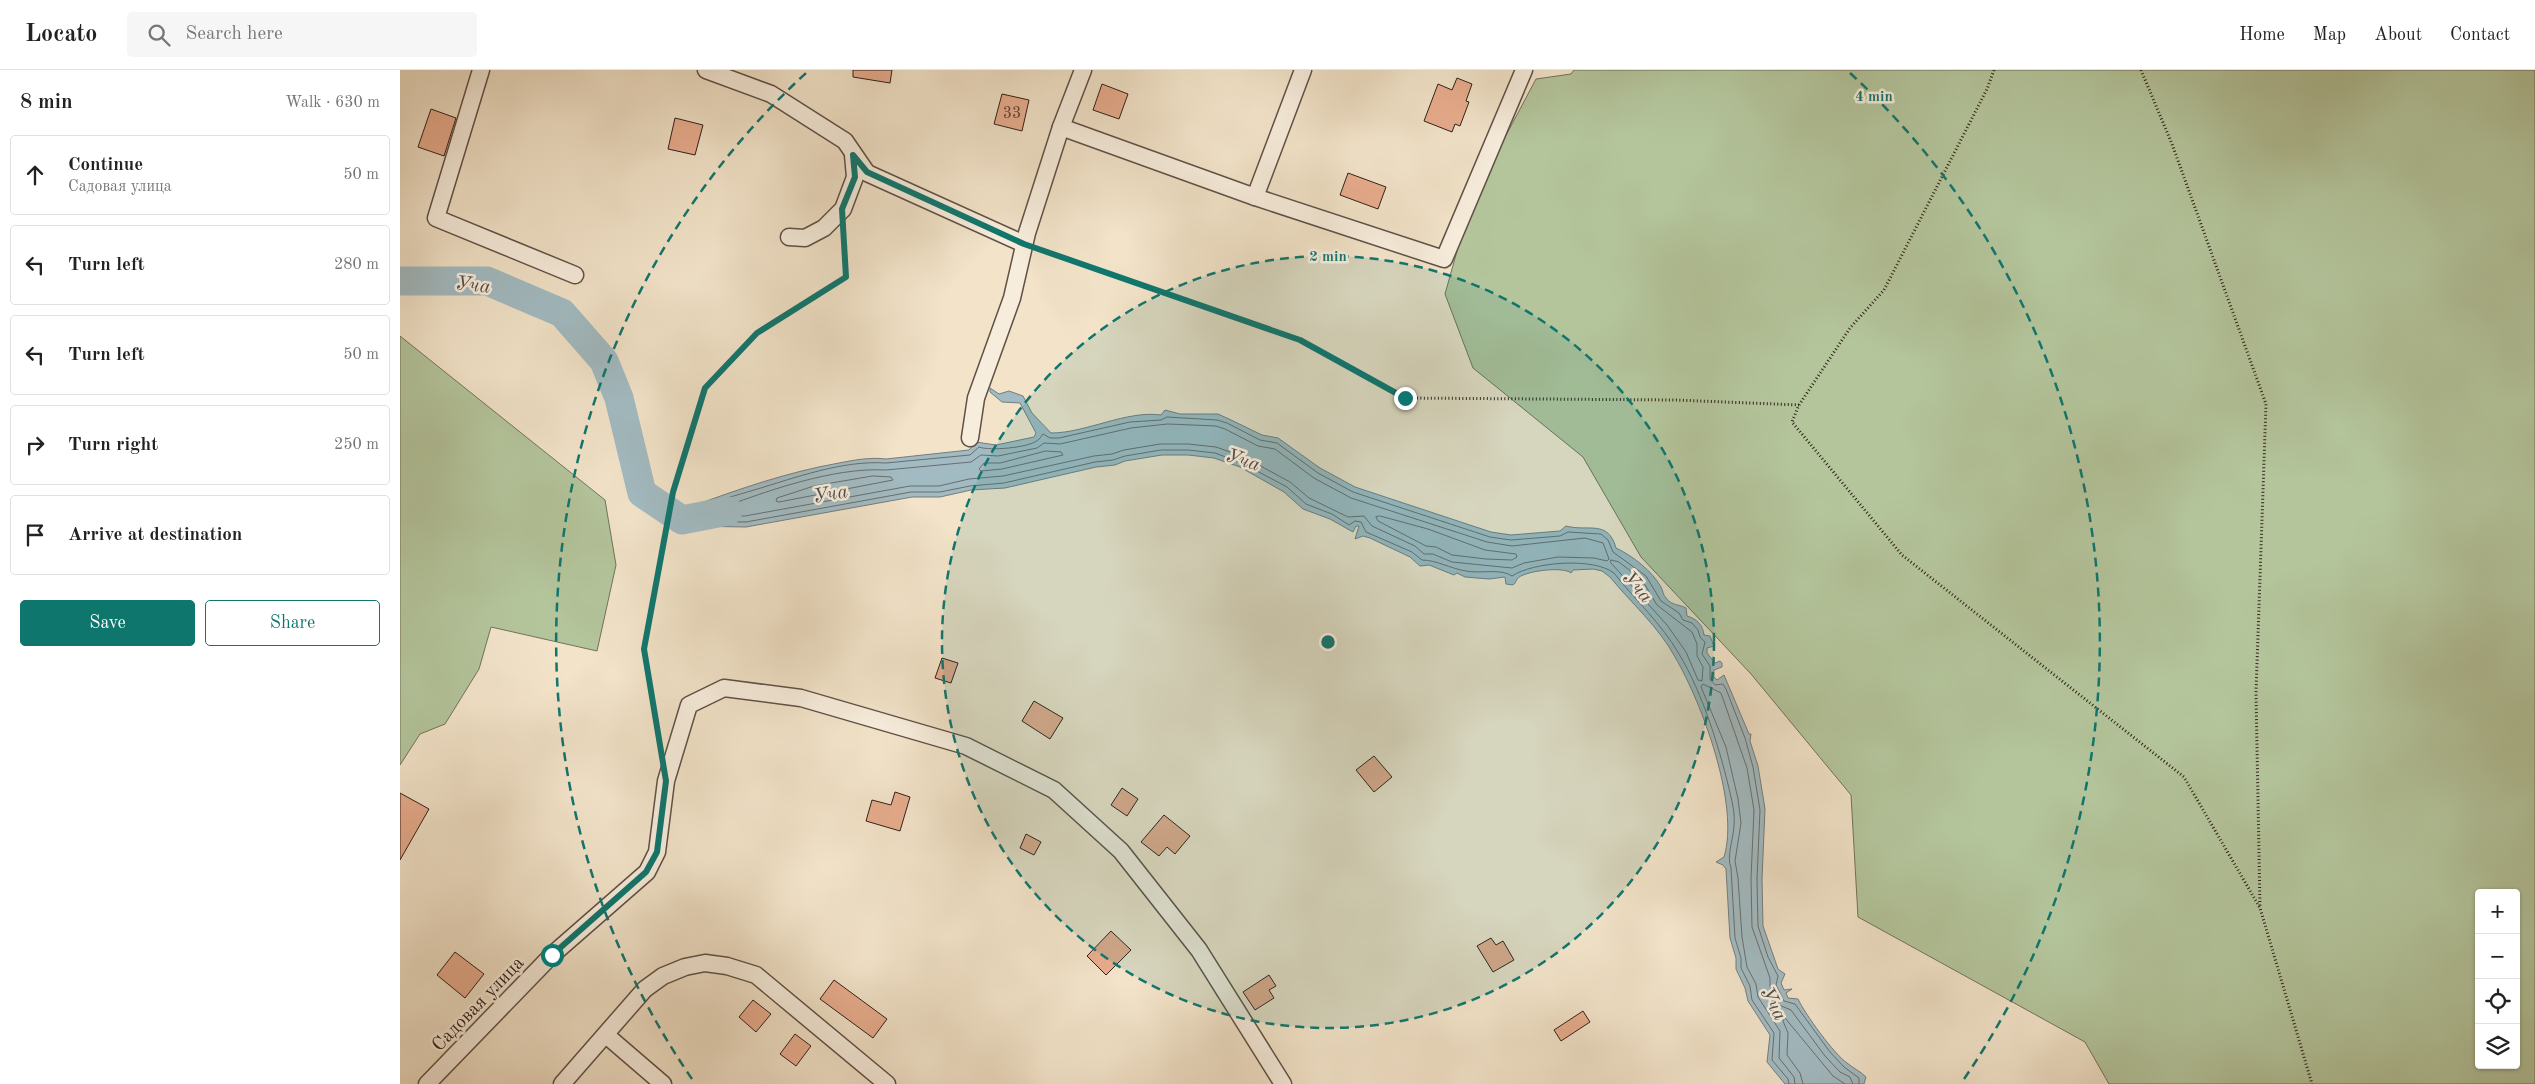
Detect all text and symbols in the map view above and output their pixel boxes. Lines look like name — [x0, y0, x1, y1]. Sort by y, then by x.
search box — [127, 12, 477, 57]
icon: search — [145, 21, 173, 49]
text: Locato — [25, 23, 97, 47]
text: Search here — [185, 25, 283, 44]
text: Home — [2239, 26, 2285, 44]
text: Map — [2313, 26, 2346, 44]
text: About — [2374, 26, 2422, 44]
text: Contact — [2450, 26, 2510, 44]
text: 4 min — [1855, 90, 1893, 105]
text: 8 min — [20, 92, 73, 113]
text: Walk · 630 m — [285, 95, 380, 111]
house number: 33 — [1003, 106, 1021, 122]
text: Continue — [68, 156, 143, 175]
icon: ahead — [21, 161, 49, 189]
text: 50 m — [343, 167, 379, 183]
text: Садовая улица — [68, 179, 172, 195]
text: 2 min — [1309, 250, 1347, 265]
icon: left — [21, 251, 49, 279]
text: Turn left — [68, 256, 145, 275]
text: 280 m — [334, 257, 379, 273]
water label: Уча — [454, 274, 492, 298]
icon: left — [21, 341, 49, 369]
text: Turn left — [68, 346, 145, 365]
text: 50 m — [343, 347, 379, 363]
route end — [1394, 387, 1417, 410]
icon: right — [21, 431, 49, 459]
text: Turn right — [68, 436, 158, 455]
text: 250 m — [334, 437, 379, 453]
water label: Уча — [1222, 446, 1263, 476]
water label: Уча — [811, 482, 850, 508]
icon: arrive — [21, 521, 49, 549]
text: Arrive at destination — [68, 526, 242, 545]
water label: Уча — [1617, 567, 1656, 607]
button: Save — [20, 600, 195, 646]
button: Share — [205, 600, 380, 646]
centre of rings — [1319, 633, 1337, 651]
map controls — [2475, 889, 2520, 1069]
button: + — [2475, 889, 2520, 934]
button: − — [2475, 934, 2520, 979]
route start — [541, 944, 564, 967]
street label: Садовая улица — [429, 953, 529, 1056]
button: locate — [2475, 979, 2520, 1024]
water label: Уча — [1755, 984, 1790, 1025]
button: layers — [2475, 1024, 2520, 1069]

